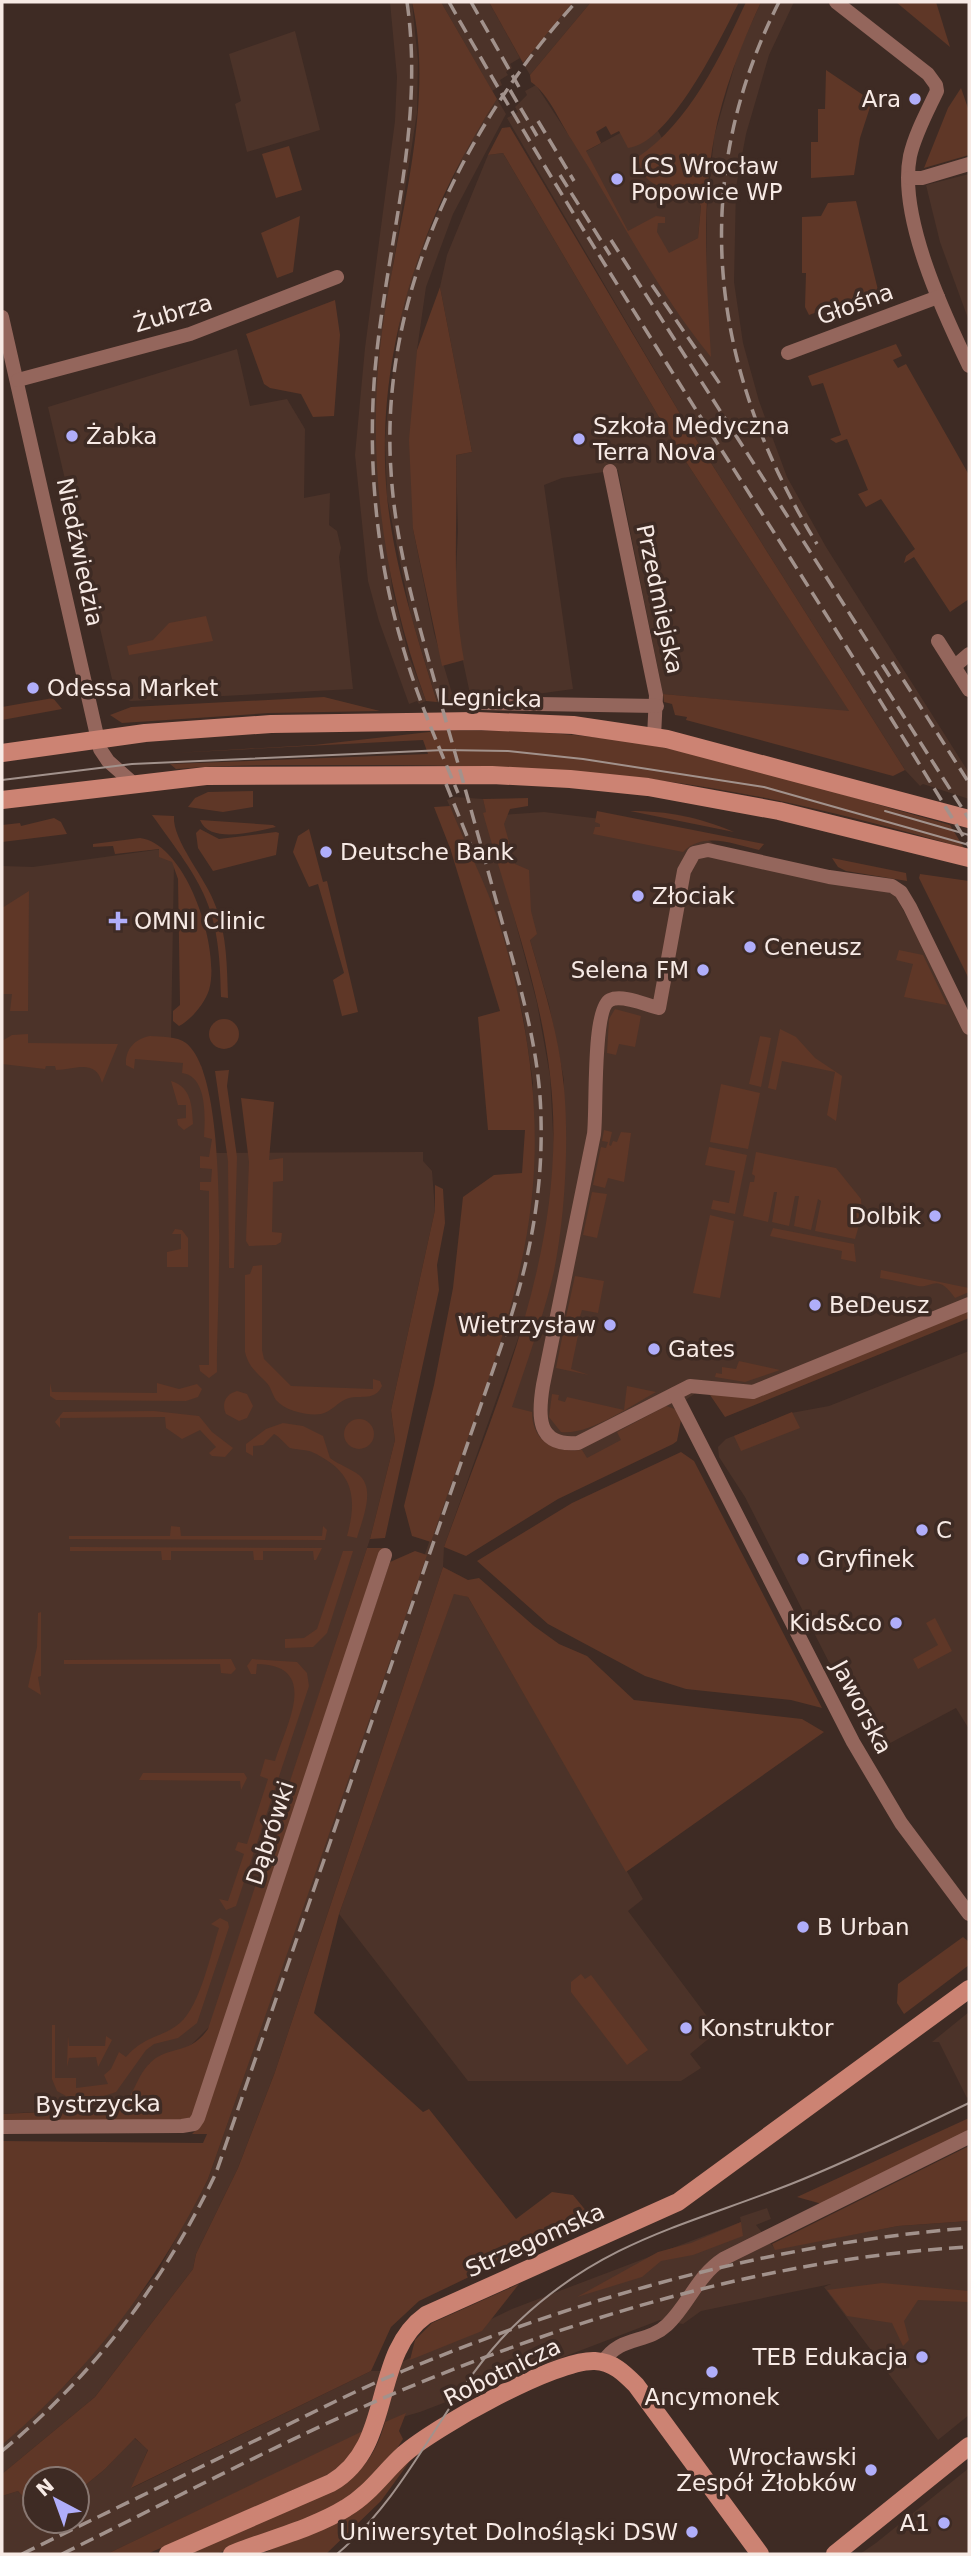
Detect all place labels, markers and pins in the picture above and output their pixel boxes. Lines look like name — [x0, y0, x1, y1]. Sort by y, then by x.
place label: Ara — [862, 86, 901, 112]
marker: Ara — [907, 91, 923, 107]
place label: LCS Wrocław Popowice WP — [631, 153, 783, 205]
marker: LCS Wrocław Popowice WP — [609, 171, 625, 187]
place label: Szkoła Medyczna Terra Nova — [592, 413, 790, 465]
place label: Żabka — [86, 422, 157, 449]
marker: Żabka — [64, 428, 80, 444]
marker: Szkoła Medyczna Terra Nova — [571, 431, 587, 447]
place label: Odessa Market — [47, 675, 218, 701]
marker: Odessa Market — [25, 680, 41, 696]
place label: Deutsche Bank — [340, 839, 515, 865]
marker: Deutsche Bank — [318, 844, 334, 860]
place label: Złociak — [652, 883, 735, 909]
marker: Złociak — [630, 888, 646, 904]
place label: OMNI Clinic — [134, 908, 266, 934]
marker: OMNI Clinic — [108, 911, 128, 931]
place label: Ceneusz — [764, 934, 862, 960]
marker: Ceneusz — [742, 939, 758, 955]
place label: Selena FM — [571, 957, 689, 983]
marker: Selena FM — [695, 962, 711, 978]
place label: Dolbik — [849, 1203, 922, 1229]
marker: Dolbik — [927, 1208, 943, 1224]
place label: BeDeusz — [829, 1292, 929, 1318]
marker: BeDeusz — [807, 1297, 823, 1313]
place label: Wietrzysław — [458, 1312, 596, 1338]
marker: Wietrzysław — [602, 1317, 618, 1333]
place label: Gates — [668, 1336, 735, 1362]
marker: Gates — [646, 1341, 662, 1357]
place label: C — [936, 1517, 952, 1543]
marker: C — [914, 1522, 930, 1538]
place label: Gryfinek — [817, 1546, 915, 1572]
marker: Gryfinek — [795, 1551, 811, 1567]
place label: Kids&co — [789, 1610, 882, 1636]
marker: Kids&co — [888, 1615, 904, 1631]
place label: B Urban — [817, 1914, 910, 1940]
marker: B Urban — [795, 1919, 811, 1935]
place label: Konstruktor — [700, 2015, 834, 2041]
marker: Konstruktor — [678, 2020, 694, 2036]
place label: TEB Edukacja — [751, 2344, 908, 2370]
marker: TEB Edukacja — [914, 2349, 930, 2365]
marker: Ancymonek — [704, 2364, 720, 2380]
place label: Ancymonek — [644, 2384, 780, 2410]
place label: Wrocławski Zespół Żłobków — [676, 2444, 857, 2496]
marker: Wrocławski Zespół Żłobków — [863, 2462, 879, 2478]
place label: A1 — [900, 2510, 930, 2536]
marker: A1 — [936, 2515, 952, 2531]
place label: Uniwersytet Dolnośląski DSW — [339, 2519, 678, 2545]
marker: Uniwersytet Dolnośląski DSW — [684, 2524, 700, 2540]

